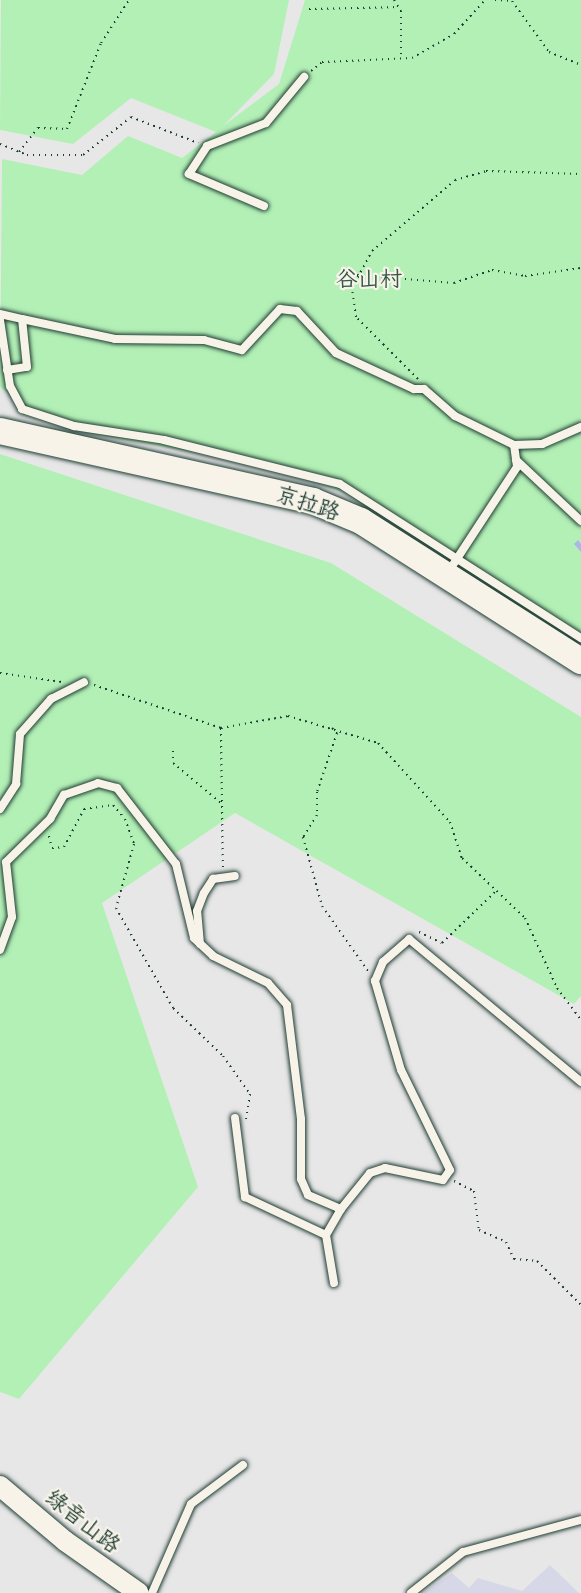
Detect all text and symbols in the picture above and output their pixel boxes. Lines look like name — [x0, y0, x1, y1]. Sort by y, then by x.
park label: 谷山村 — [336, 266, 402, 292]
street label: 京拉路 — [273, 480, 343, 526]
street label: 绿音山路 — [40, 1484, 126, 1558]

